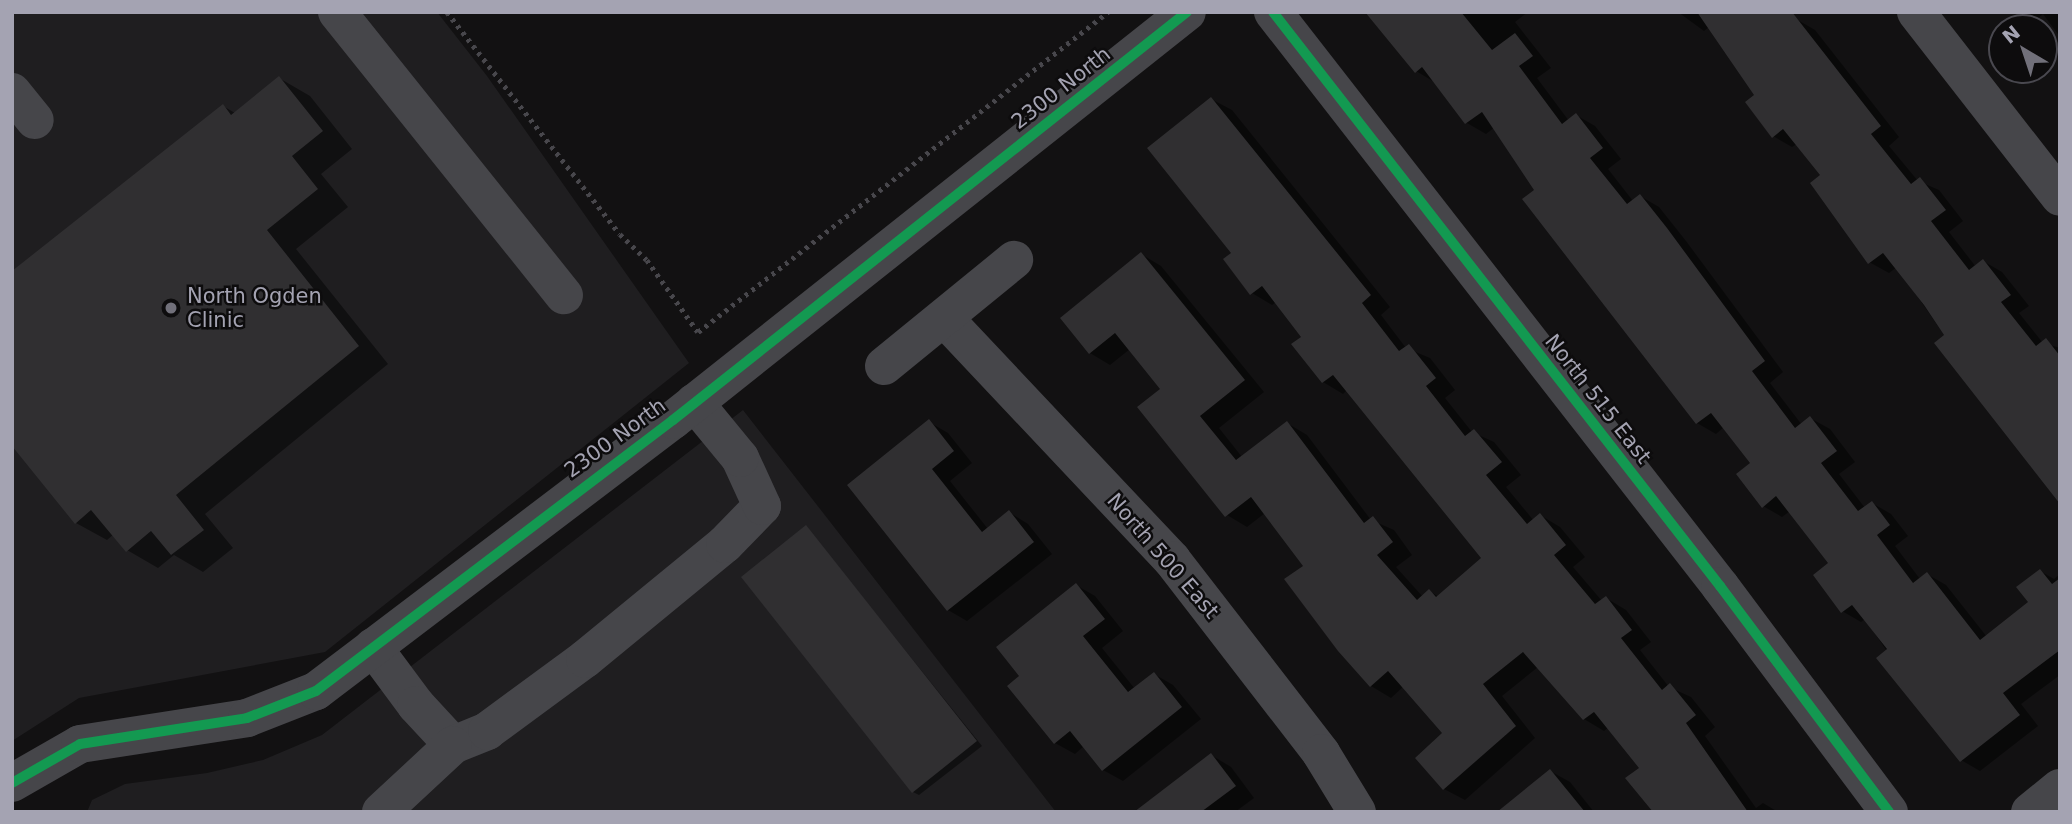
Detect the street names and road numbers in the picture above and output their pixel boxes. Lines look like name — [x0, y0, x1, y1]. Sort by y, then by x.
street label: 2300 North — [1006, 41, 1116, 135]
street label: North 515 East — [1540, 329, 1656, 469]
street label: 2300 North — [560, 393, 670, 483]
street label: North 500 East — [1102, 488, 1224, 624]

